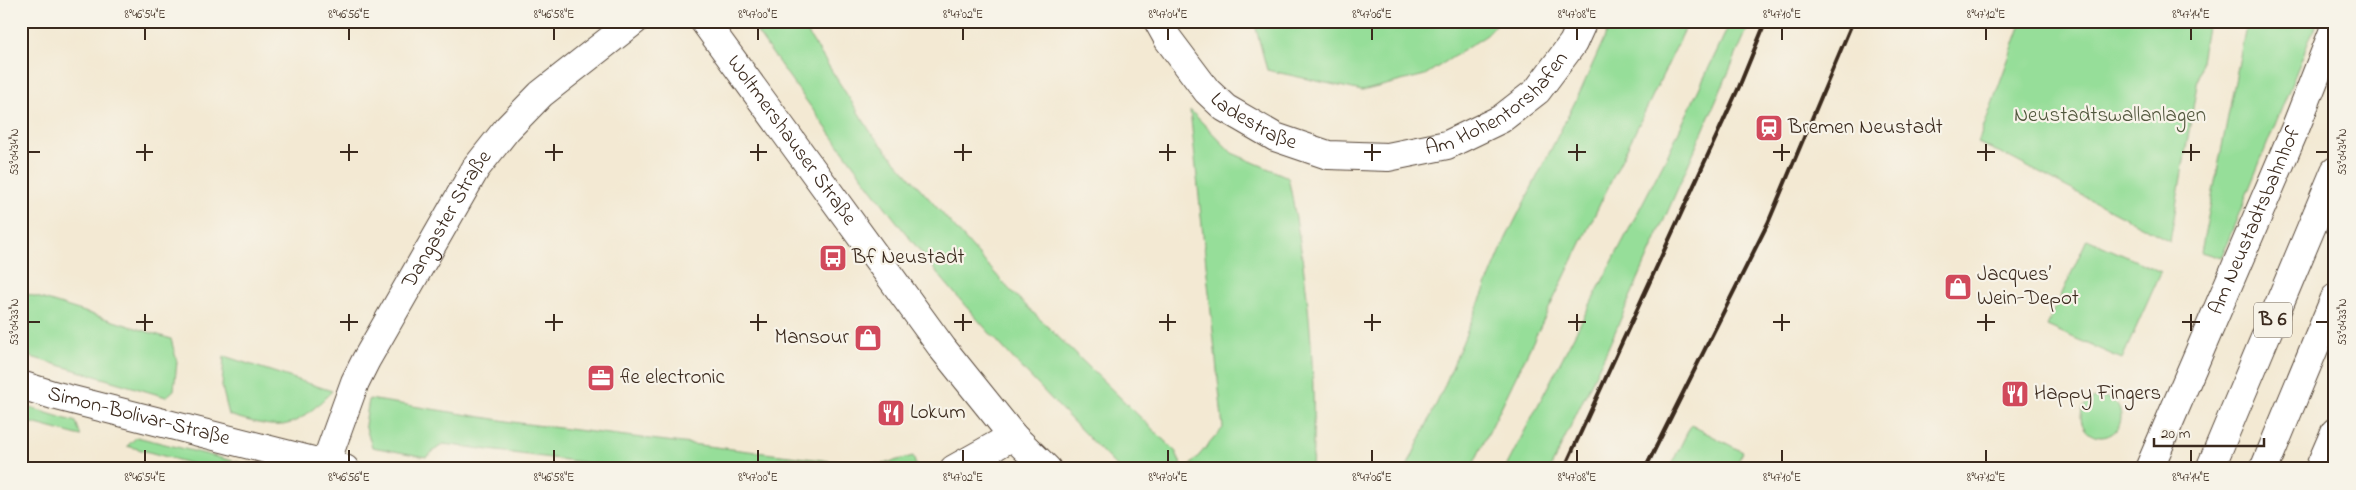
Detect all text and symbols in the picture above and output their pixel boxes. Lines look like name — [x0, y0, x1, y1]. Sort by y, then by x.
text: 8°46'54"E — [124, 6, 166, 24]
text: 8°46'56"E — [328, 6, 370, 24]
text: 8°46'58"E — [534, 6, 574, 24]
text: 8°47'00"E — [738, 6, 778, 24]
text: 8°47'02"E — [943, 6, 983, 24]
text: 8°47'04"E — [1148, 6, 1188, 24]
text: 8°47'06"E — [1352, 6, 1392, 24]
text: 8°47'08"E — [1558, 6, 1596, 24]
text: 8°47'10"E — [1763, 6, 1801, 24]
text: 8°47'12"E — [1967, 6, 2005, 24]
text: 8°47'14"E — [2172, 6, 2210, 24]
street label: Am Hohentorshafen — [1423, 46, 1576, 164]
street label: Woltmershauser Straße — [719, 49, 864, 232]
street label: Ladestraße — [1203, 86, 1301, 158]
park label: Neustadtswallanlagen — [2014, 101, 2206, 133]
station icon: Bremen Neustadt — [1754, 113, 1784, 143]
place label: Bremen Neustadt — [1787, 113, 1943, 143]
street label: Am Neustadtsbahnhof — [2202, 122, 2309, 320]
text: 53°04'34"N — [6, 128, 24, 176]
text: 53°04'34"N — [2334, 128, 2352, 176]
street label: Dangaster Straße — [394, 144, 500, 295]
bus stop icon: Bf Neustadt — [818, 243, 848, 273]
place label: Bf Neustadt — [851, 243, 965, 273]
place label: Jacques’ Wein-Depot — [1977, 260, 2079, 314]
shop icon: Jacques’ Wein-Depot — [1943, 272, 1973, 302]
text: 53°04'33"N — [6, 298, 24, 346]
text: 53°04'33"N — [2334, 298, 2352, 346]
road number: B 6 — [2254, 302, 2292, 338]
place label: Mansour — [774, 323, 849, 353]
shop icon: Mansour — [853, 323, 883, 353]
office icon: fle electronic — [586, 363, 616, 393]
place label: fle electronic — [620, 363, 726, 393]
street label: Simon-Bolivar-Straße — [44, 379, 234, 454]
restaurant icon: Happy Fingers — [2000, 379, 2030, 409]
place label: Happy Fingers — [2034, 379, 2161, 411]
restaurant icon: Lokum — [876, 398, 906, 428]
place label: Lokum — [910, 398, 966, 428]
scale bar — [2154, 415, 2264, 447]
text: 20 m — [2161, 423, 2191, 445]
text: 8°46'54"E — [124, 469, 166, 487]
text: 8°46'56"E — [328, 469, 370, 487]
text: 8°46'58"E — [534, 469, 574, 487]
text: 8°47'00"E — [738, 469, 778, 487]
text: 8°47'02"E — [943, 469, 983, 487]
text: 8°47'04"E — [1148, 469, 1188, 487]
text: 8°47'06"E — [1352, 469, 1392, 487]
text: 8°47'08"E — [1558, 469, 1596, 487]
text: 8°47'10"E — [1763, 469, 1801, 487]
text: 8°47'12"E — [1967, 469, 2005, 487]
text: 8°47'14"E — [2172, 469, 2210, 487]

